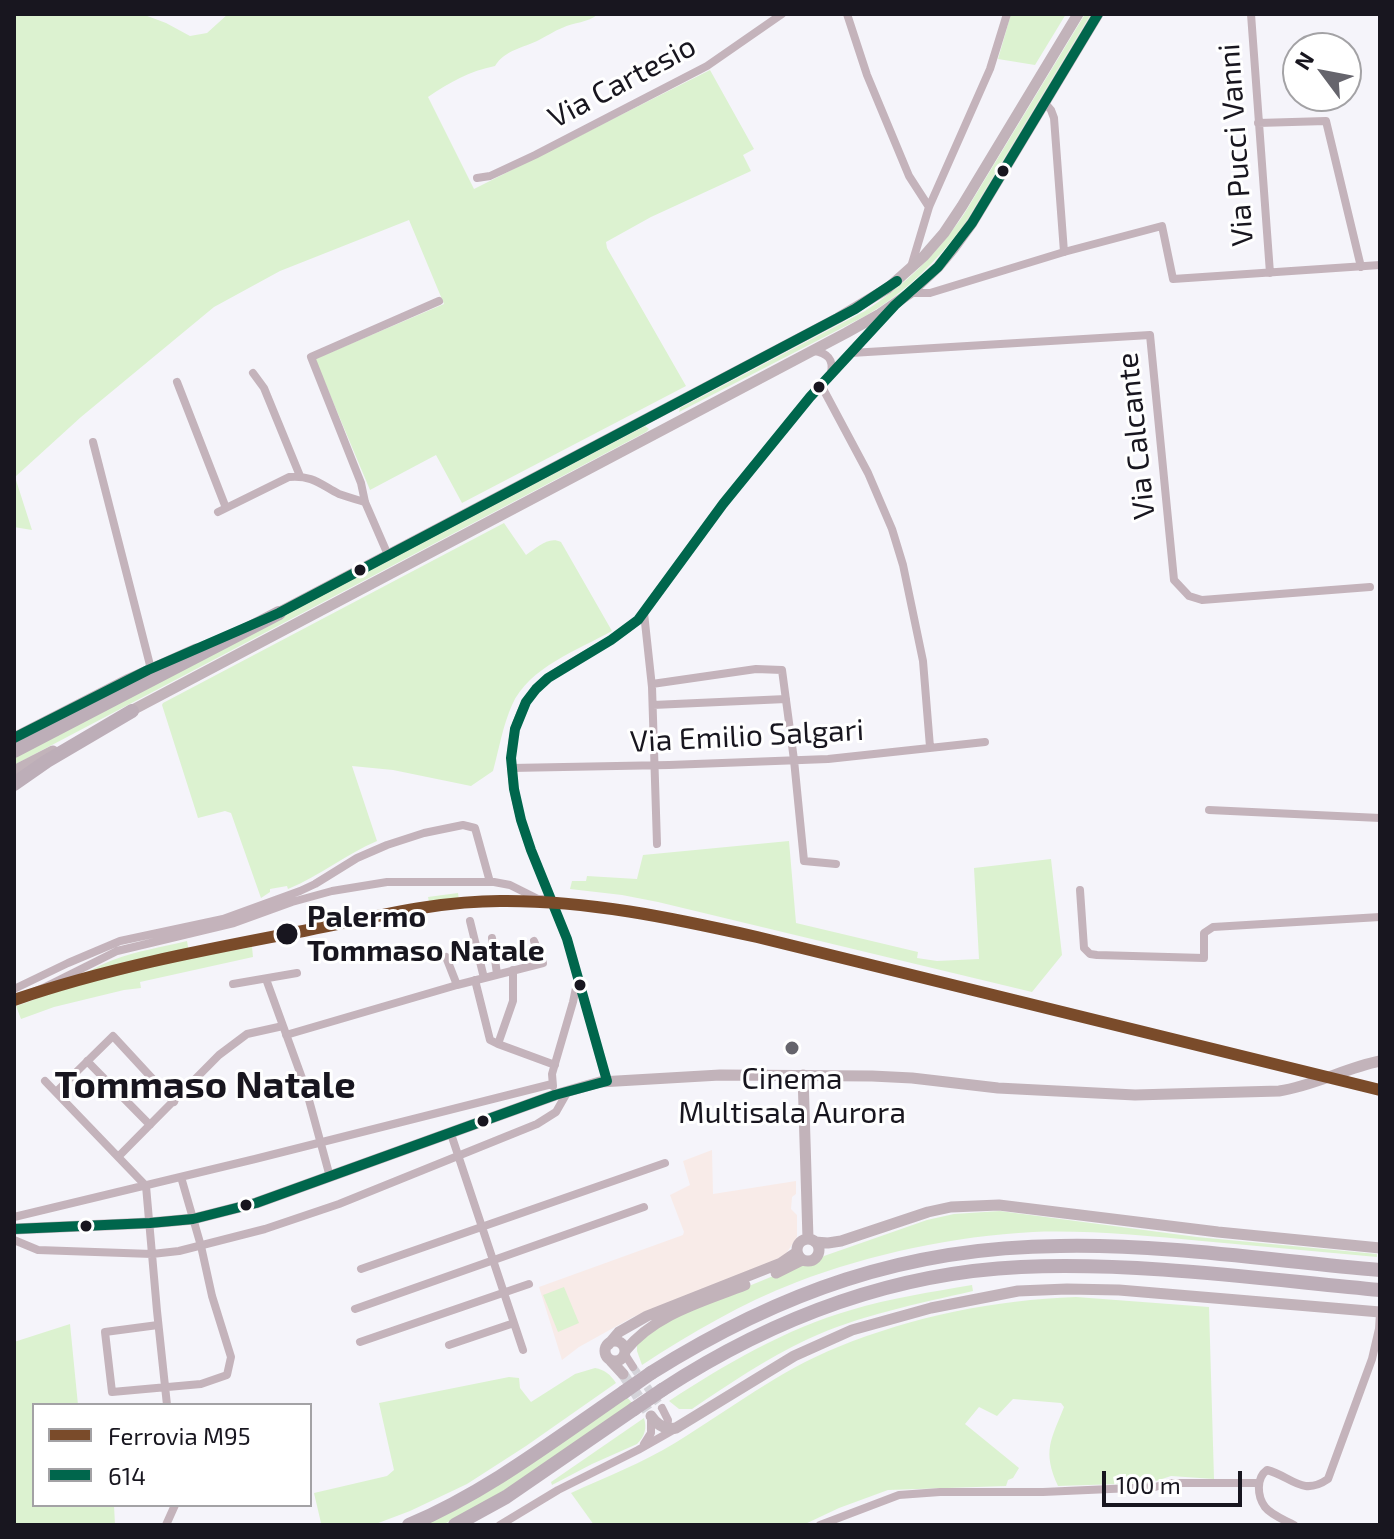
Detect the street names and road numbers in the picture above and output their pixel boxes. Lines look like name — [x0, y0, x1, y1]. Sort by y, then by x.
street label: Via Cartesio — [542, 28, 702, 136]
street label: Via Pucci Vanni — [1211, 42, 1261, 248]
street label: Via Calcante — [1109, 351, 1163, 521]
street label: Via Emilio Salgari — [629, 712, 865, 760]

